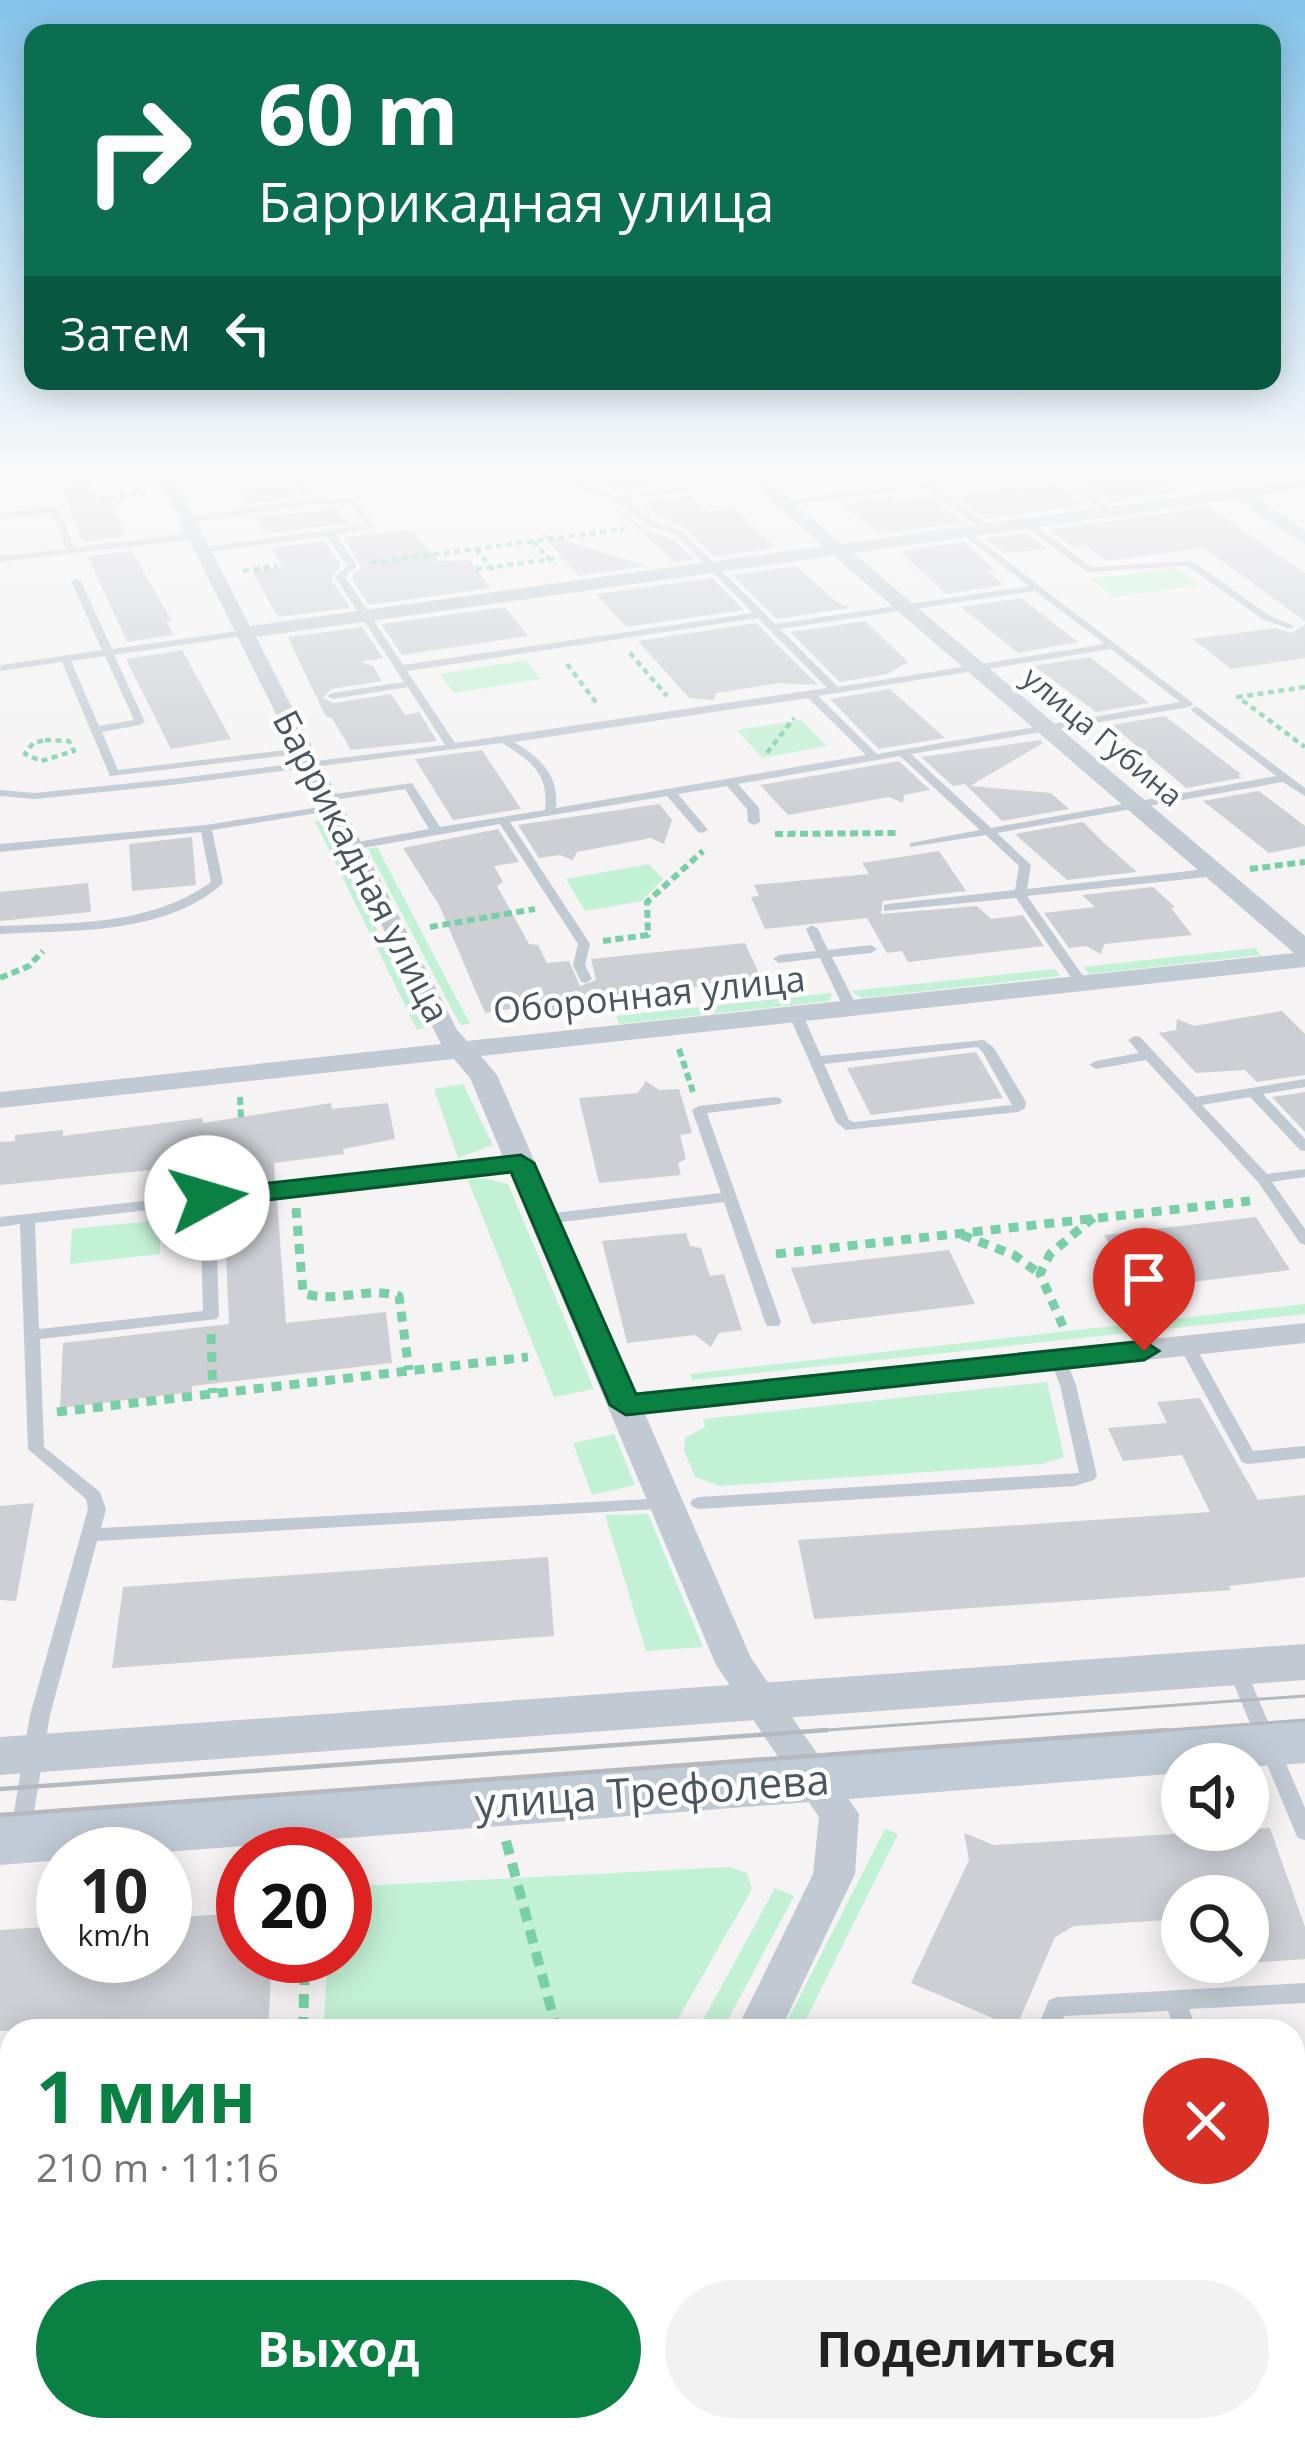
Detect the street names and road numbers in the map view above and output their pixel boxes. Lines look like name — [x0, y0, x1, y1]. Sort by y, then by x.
street label: улица Губина — [1014, 657, 1192, 815]
street label: Баррикадная улица — [262, 701, 462, 1031]
street label: Оборонная улица — [490, 953, 808, 1035]
street label: улица Трефолева — [473, 1749, 831, 1831]

